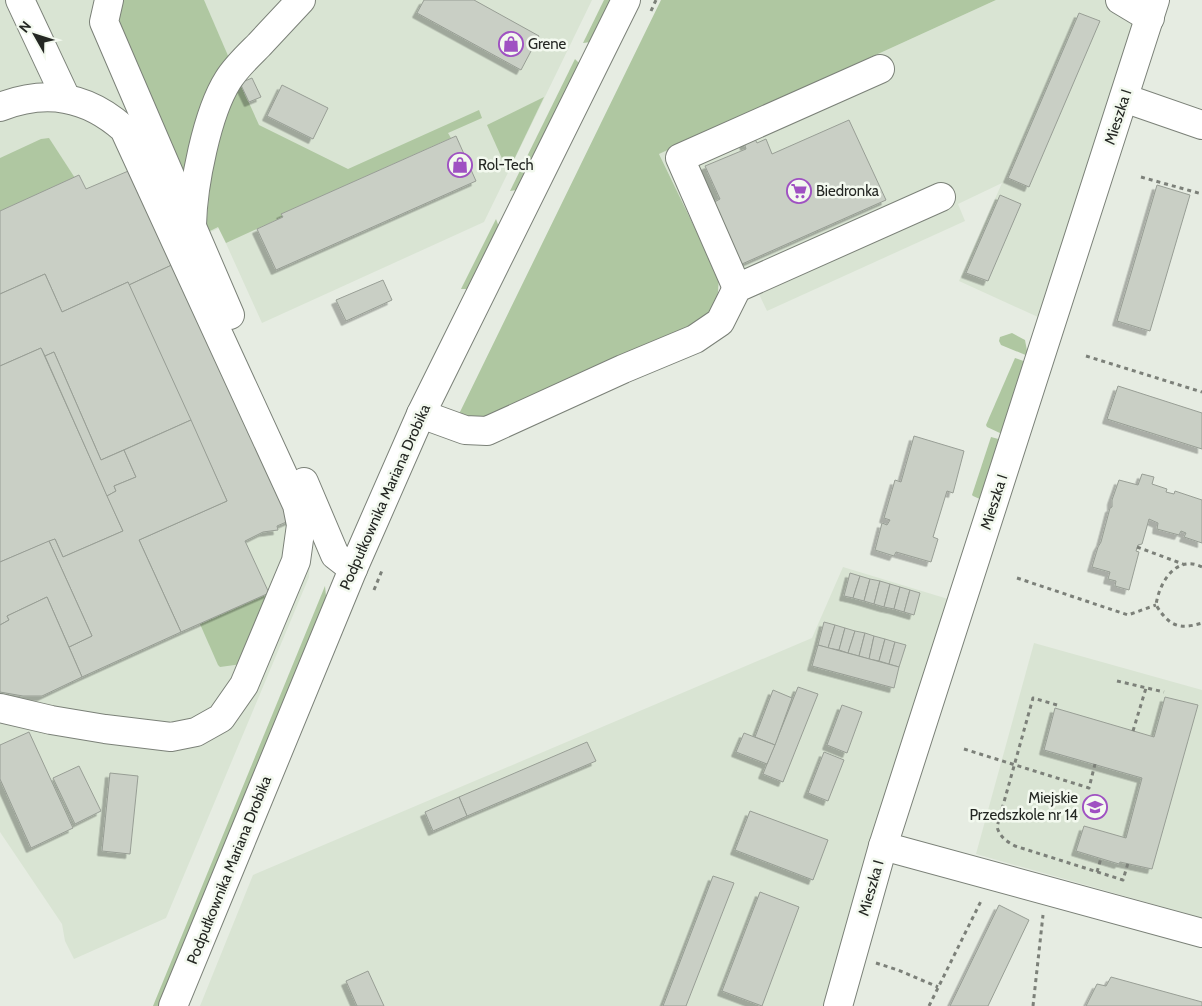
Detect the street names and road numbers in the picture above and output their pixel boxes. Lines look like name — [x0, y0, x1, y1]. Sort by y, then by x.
street label: Mieszka I — [1101, 87, 1135, 147]
street label: Podpułkownika Mariana Drobika — [336, 401, 434, 593]
street label: Mieszka I — [977, 472, 1011, 532]
street label: Podpułkownika Mariana Drobika — [183, 773, 275, 967]
street label: Mieszka I — [854, 858, 888, 918]

